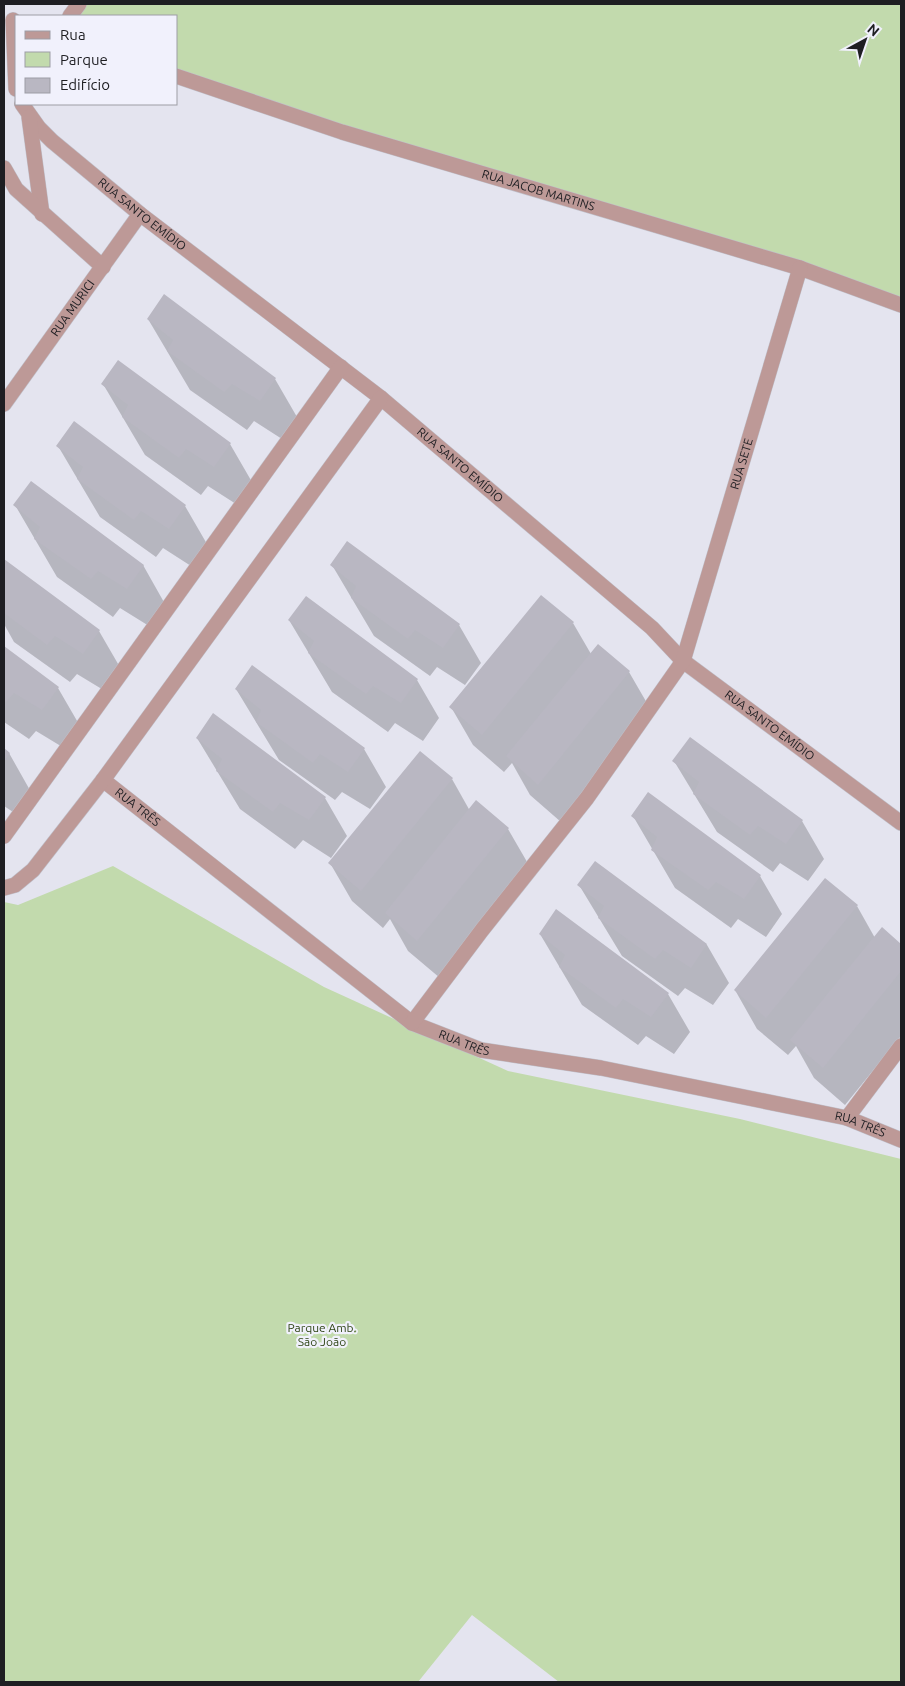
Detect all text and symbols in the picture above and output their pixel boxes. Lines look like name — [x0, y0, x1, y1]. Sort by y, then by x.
legend — [15, 15, 178, 105]
north arrow — [840, 15, 890, 65]
text: N — [864, 21, 883, 40]
text: Rua — [60, 26, 86, 43]
text: Parque — [60, 51, 108, 68]
text: Edifício — [60, 76, 110, 93]
street label: RUA JACOB MARTINS — [480, 167, 596, 213]
street label: RUA SANTO EMÍDIO — [96, 175, 189, 253]
street label: RUA MURICI — [48, 277, 97, 338]
street label: RUA SANTO EMÍDIO — [415, 425, 506, 505]
street label: RUA SETE — [727, 436, 755, 491]
street label: RUA SANTO EMÍDIO — [722, 687, 817, 763]
street label: RUA TRÊS — [113, 785, 163, 828]
street label: RUA TRÊS — [437, 1027, 490, 1057]
street label: RUA TRÊS — [834, 1109, 888, 1139]
park label: Parque Amb. São João — [287, 1321, 357, 1348]

